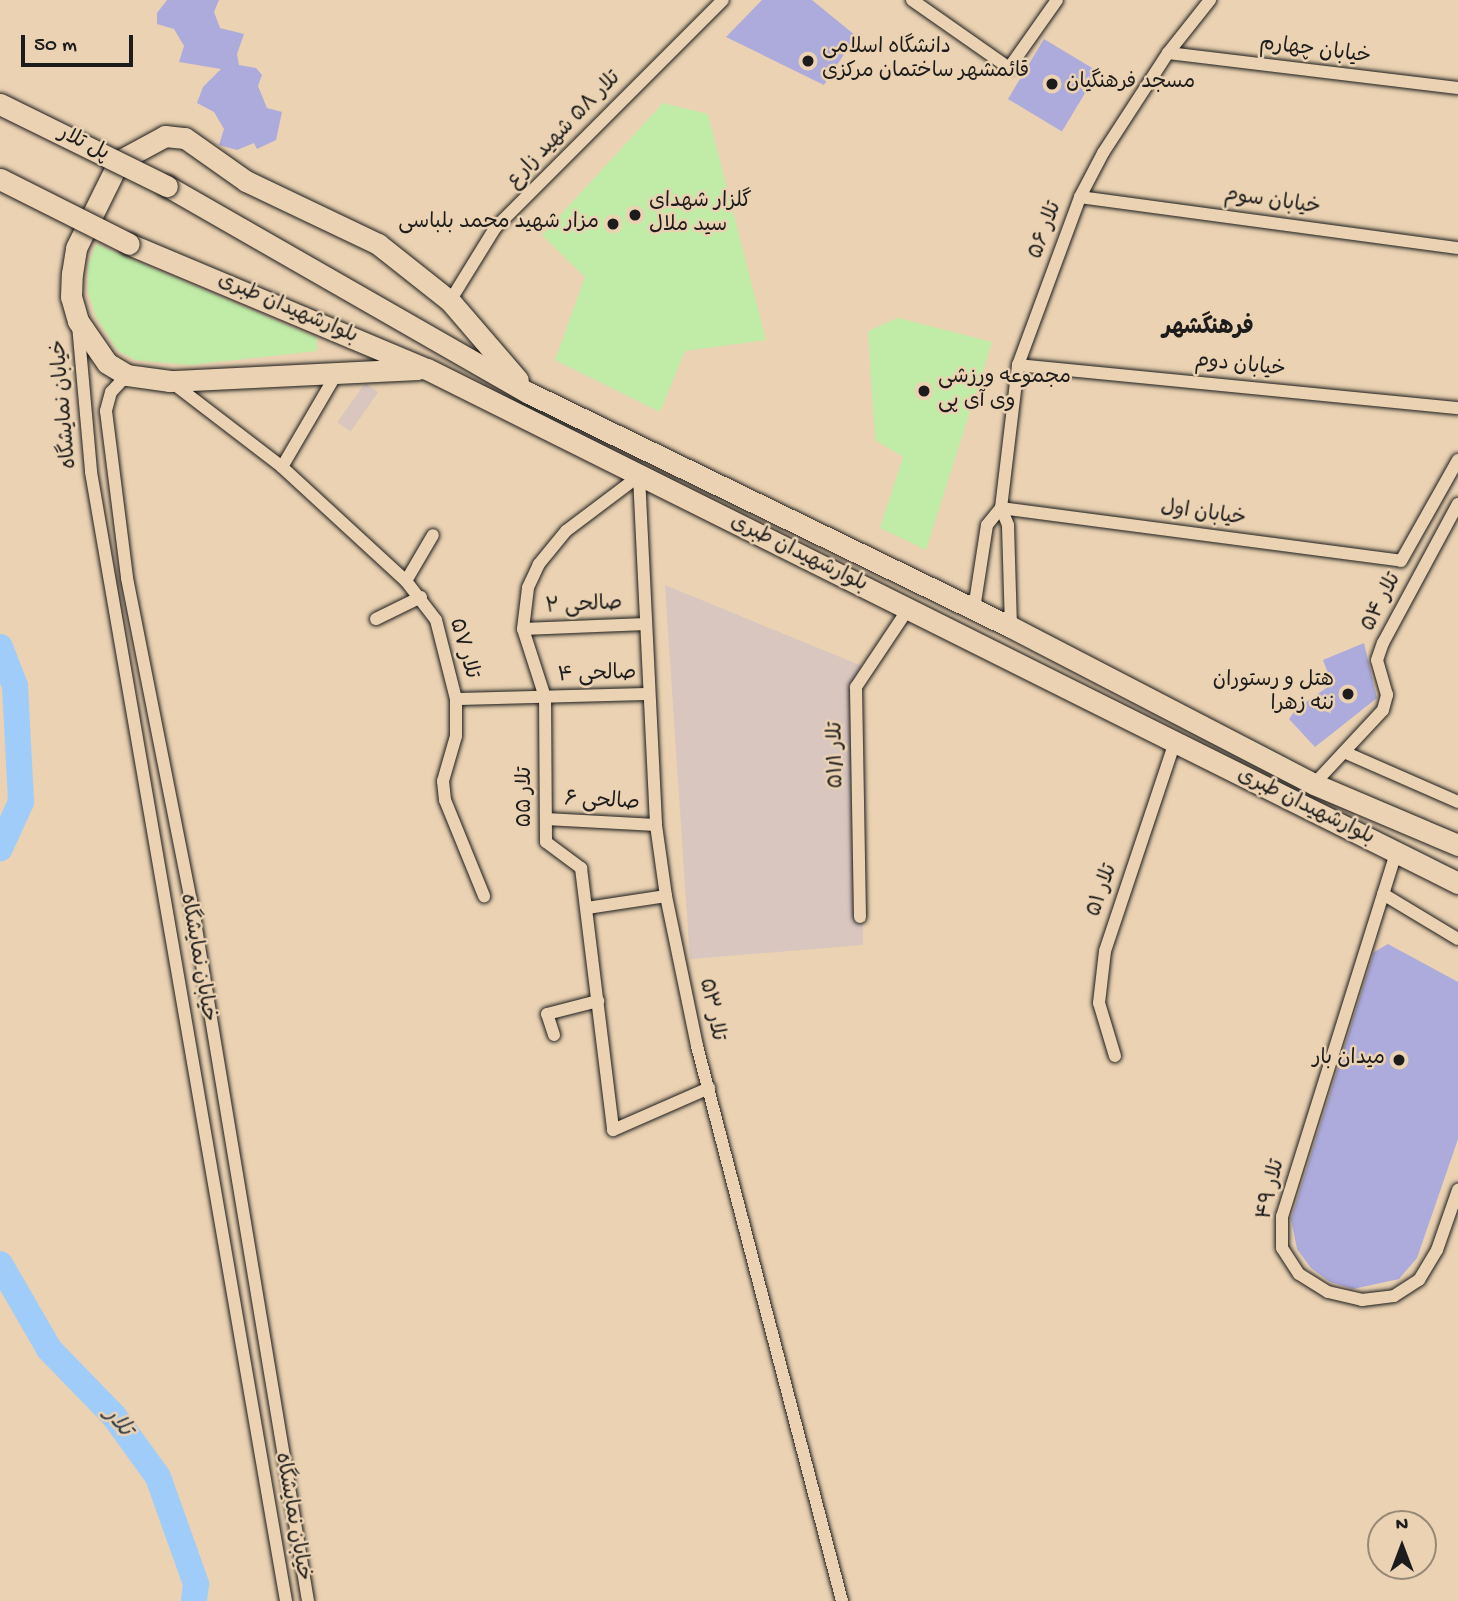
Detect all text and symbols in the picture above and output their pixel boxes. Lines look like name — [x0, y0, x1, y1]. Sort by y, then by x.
scale bar — [24, 21, 136, 65]
street label: خیابان چهارم — [1258, 33, 1372, 71]
text: 50 m — [34, 34, 77, 59]
place label: دانشگاه اسلامی قائمشهر ساختمان مرکزی — [822, 36, 1029, 86]
marker: دانشگاه اسلامی قائمشهر ساختمان مرکزی — [800, 53, 816, 69]
street label: تلار ۵۸ شهید زارع — [503, 67, 627, 195]
place label: مسجد فرهنگیان — [1066, 71, 1195, 97]
marker: مسجد فرهنگیان — [1044, 76, 1060, 92]
street label: پل تلار — [54, 122, 112, 168]
street label: خیابان سوم — [1222, 184, 1322, 222]
place label: گلزار شهدای سید ملال — [649, 190, 752, 240]
street label: تلار ۵۶ — [1025, 199, 1069, 263]
marker: گلزار شهدای سید ملال — [627, 207, 643, 223]
place label: مزار شهید محمد بلباسی — [398, 211, 599, 237]
marker: مزار شهید محمد بلباسی — [605, 216, 621, 232]
street label: بلوارشهیدان طبری — [213, 269, 361, 351]
district label: فرهنگشهر — [1162, 315, 1254, 343]
street label: خیابان نمایشگاه — [48, 338, 84, 470]
street label: خیابان دوم — [1193, 350, 1287, 384]
place label: مجموعه ورزشی وی آی پی — [938, 366, 1071, 416]
marker: مجموعه ورزشی وی آی پی — [916, 383, 932, 399]
street label: خیابان اول — [1159, 497, 1247, 533]
street label: بلوارشهیدان طبری — [725, 511, 871, 599]
street label: تلار ۵۴ — [1358, 570, 1408, 636]
street label: صالحی ۲ — [545, 592, 623, 622]
street label: تلار ۵۷ — [441, 616, 483, 682]
street label: صالحی ۴ — [557, 662, 637, 690]
place label: هتل و رستوران ننه زهرا — [1213, 669, 1334, 719]
marker: هتل و رستوران ننه زهرا — [1340, 686, 1356, 702]
street label: تلار ۵۱/۱ — [825, 721, 851, 789]
street label: بلوارشهیدان طبری — [1232, 764, 1378, 852]
street label: تلار ۵۵ — [514, 767, 540, 827]
street label: صالحی ۶ — [564, 788, 640, 818]
street label: تلار ۵۱ — [1083, 861, 1125, 921]
street label: خیابان نمایشگاه — [172, 892, 220, 1024]
street label: تلار ۵۳ — [691, 977, 729, 1043]
place label: میدان بار — [1312, 1047, 1385, 1073]
marker: میدان بار — [1391, 1052, 1407, 1068]
street label: تلار ۴۹ — [1254, 1157, 1292, 1223]
water label: تلار — [97, 1403, 137, 1443]
street label: خیابان نمایشگاه — [267, 1451, 315, 1583]
north arrow — [1367, 1510, 1437, 1580]
text: N — [1396, 1514, 1408, 1537]

